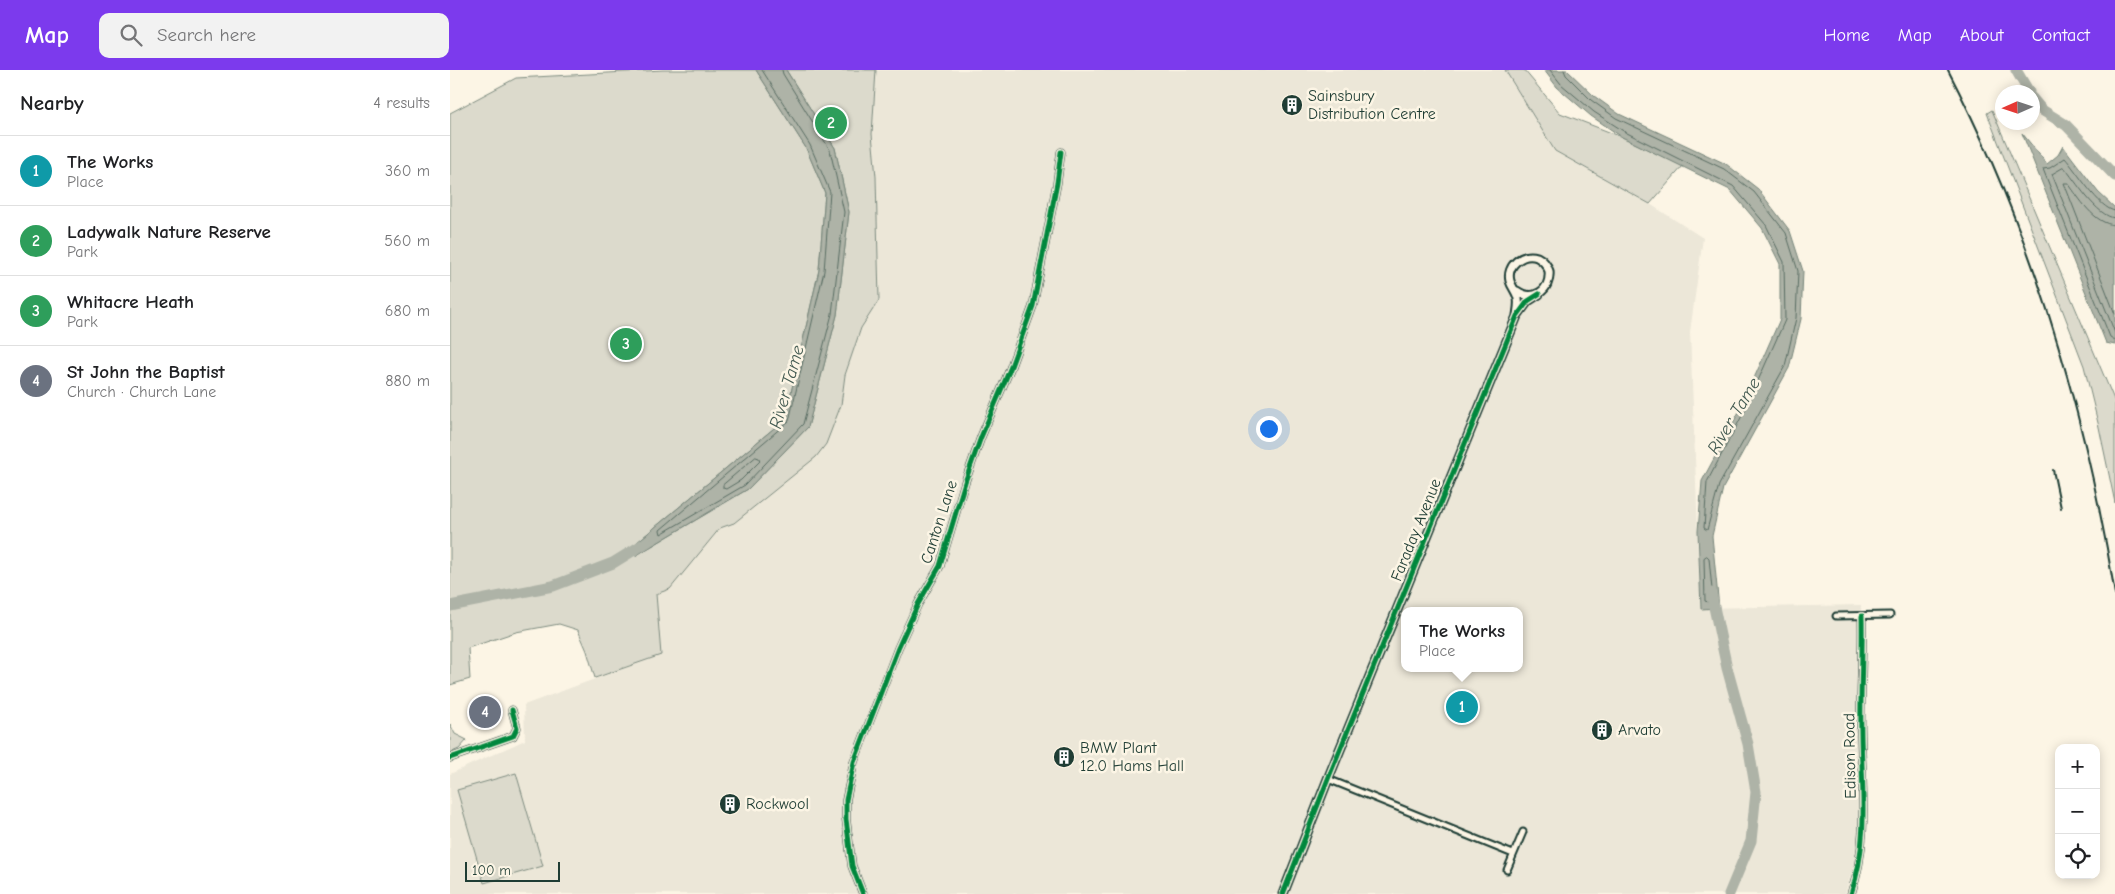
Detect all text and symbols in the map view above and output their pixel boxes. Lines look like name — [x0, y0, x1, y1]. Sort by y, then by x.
search box — [99, 13, 449, 58]
text: Map — [25, 21, 69, 49]
icon: search — [117, 21, 145, 49]
text: Search here — [157, 24, 256, 46]
text: Home — [1823, 25, 1870, 46]
text: Map — [1898, 25, 1932, 46]
text: About — [1960, 25, 2004, 46]
text: Contact — [2032, 25, 2090, 46]
north arrow — [1995, 85, 2040, 130]
place label: Sainsbury Distribution Centre — [1308, 87, 1436, 123]
text: Nearby — [20, 91, 84, 115]
building icon: Sainsbury Distribution Centre — [1280, 93, 1304, 117]
text: 4 results — [373, 94, 430, 112]
pin: 2 — [815, 104, 847, 142]
text: The Works — [67, 151, 153, 173]
text: 1 — [33, 162, 39, 180]
text: 360 m — [385, 162, 430, 180]
text: Place — [67, 173, 103, 191]
text: Ladywalk Nature Reserve — [67, 221, 271, 243]
text: 2 — [32, 232, 40, 250]
text: 560 m — [384, 232, 430, 250]
text: Park — [67, 243, 98, 261]
text: Whitacre Heath — [67, 291, 194, 313]
text: 3 — [32, 302, 40, 320]
text: 680 m — [385, 302, 430, 320]
text: Park — [67, 313, 98, 331]
pin: 3 — [610, 325, 642, 363]
water label: River Tame — [765, 343, 809, 431]
text: St John the Baptist — [67, 361, 225, 383]
text: 4 — [32, 372, 40, 390]
text: 880 m — [385, 372, 430, 390]
water label: River Tame — [1703, 374, 1765, 458]
text: Church · Church Lane — [67, 383, 216, 401]
your location — [1256, 416, 1282, 442]
street label: Faraday Avenue — [1387, 476, 1445, 584]
street label: Canton Lane — [917, 478, 961, 566]
popup — [1401, 607, 1523, 672]
text: The Works — [1419, 620, 1505, 642]
text: Place — [1419, 642, 1455, 660]
pin: 1 — [1446, 688, 1478, 726]
pin: 4 — [469, 693, 501, 731]
street label: Edison Road — [1840, 713, 1860, 799]
building icon: Arvato — [1590, 718, 1614, 742]
place label: Arvato — [1618, 721, 1661, 739]
place label: BMW Plant 12.0 Hams Hall — [1080, 739, 1184, 775]
map controls — [2055, 744, 2100, 879]
button: + — [2055, 744, 2100, 789]
building icon: BMW Plant 12.0 Hams Hall — [1052, 745, 1076, 769]
button: − — [2055, 789, 2100, 834]
building icon: Rockwool — [718, 792, 742, 816]
place label: Rockwool — [746, 795, 809, 813]
button: locate — [2055, 834, 2100, 879]
scale bar — [465, 859, 560, 882]
text: 100 m — [472, 862, 511, 879]

